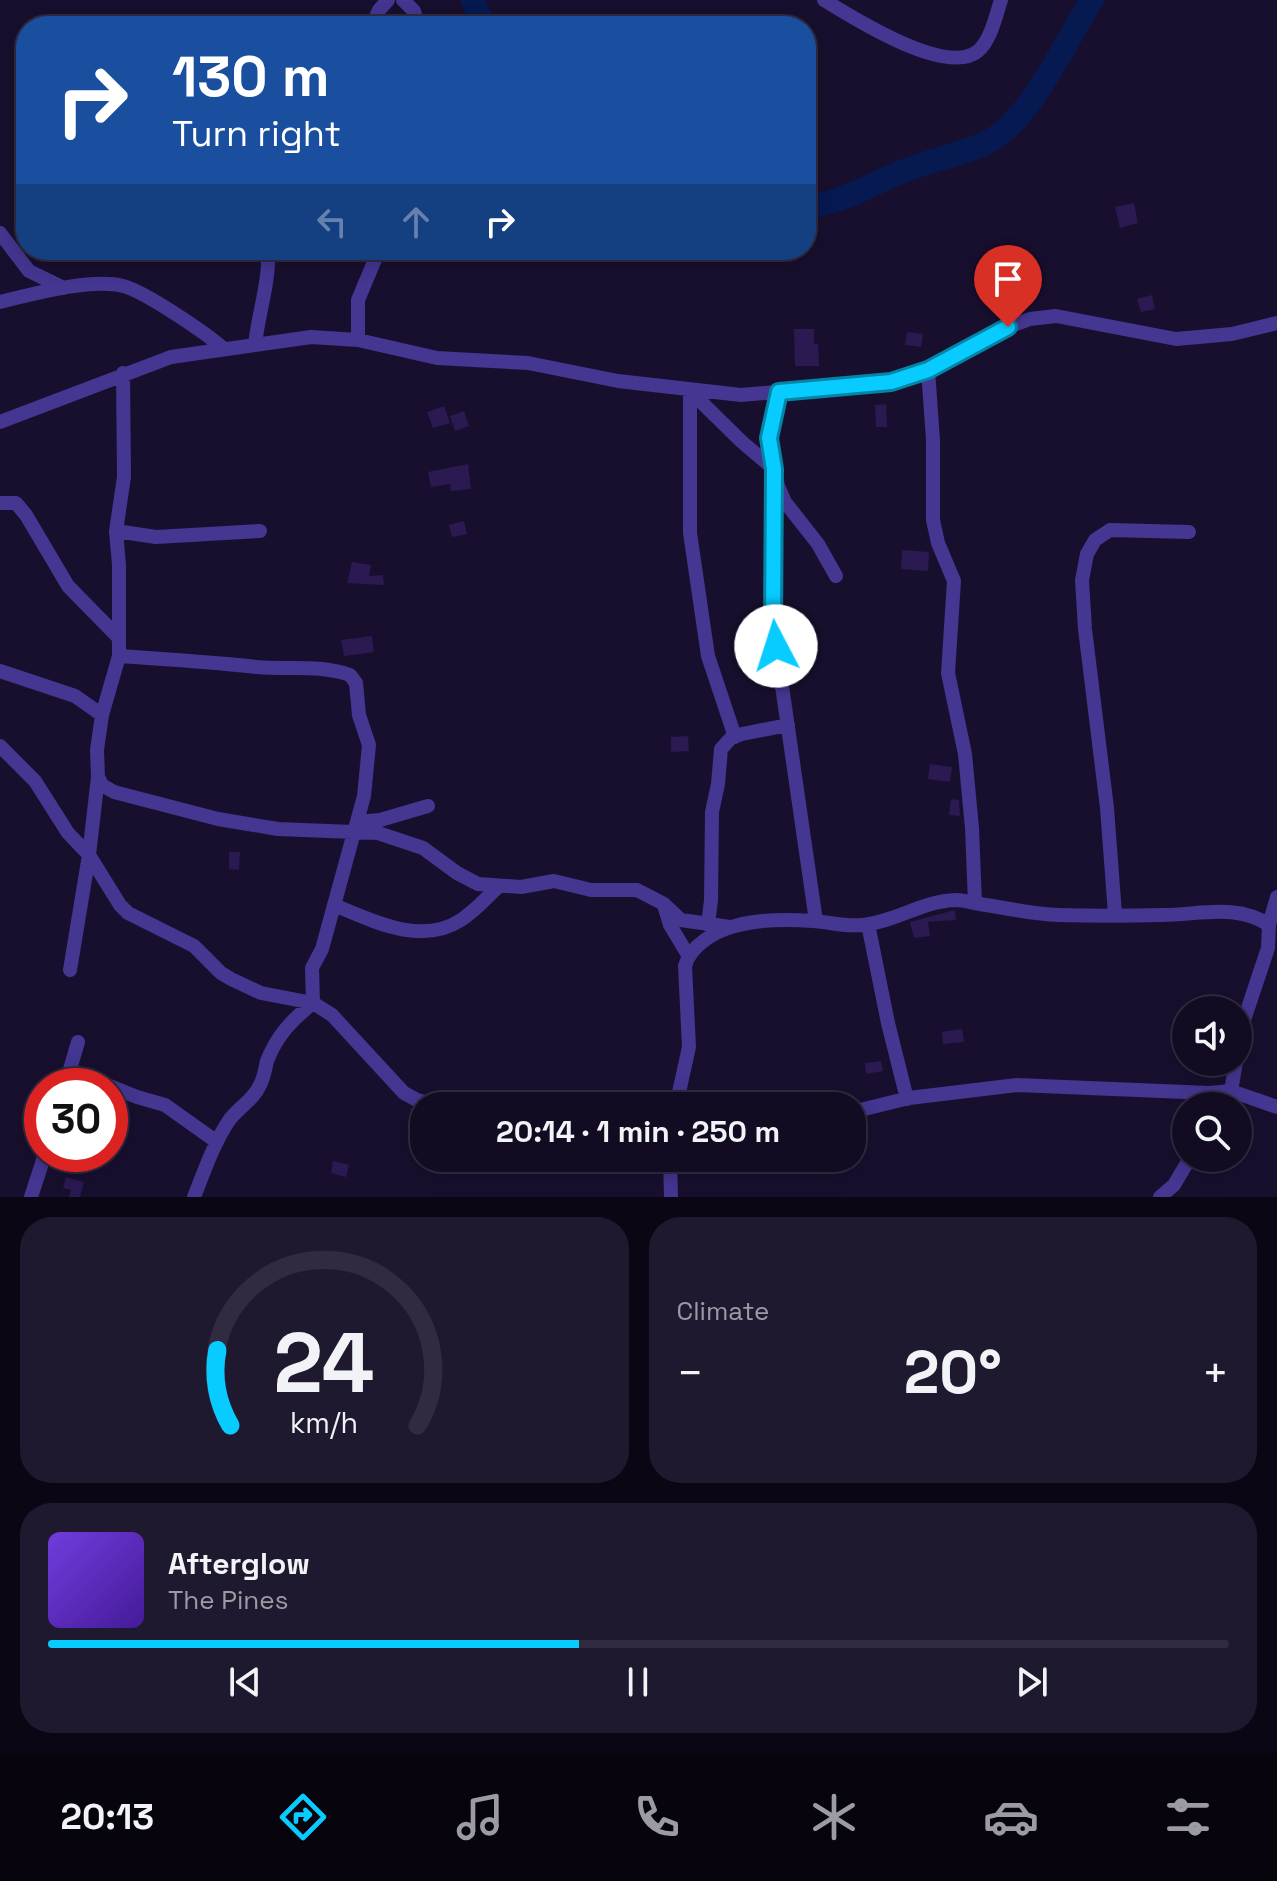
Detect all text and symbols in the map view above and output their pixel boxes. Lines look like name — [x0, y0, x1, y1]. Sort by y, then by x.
text: 130 m — [172, 41, 330, 112]
icon: right — [40, 48, 144, 152]
text: Turn right — [172, 111, 341, 157]
icon: left — [310, 200, 354, 244]
icon: ahead — [394, 200, 438, 244]
icon: right — [478, 200, 522, 244]
pin — [974, 245, 1042, 327]
icon: arrive — [986, 257, 1030, 301]
position arrow — [734, 604, 818, 688]
map controls — [1172, 996, 1252, 1172]
button: sound — [1172, 996, 1252, 1076]
speed limit sign: 30 — [24, 1068, 128, 1172]
button: search — [1172, 1092, 1252, 1172]
text: 20:14 · 1 min · 250 m — [496, 1112, 780, 1151]
text: Climate — [677, 1294, 769, 1328]
text: 24 — [274, 1310, 375, 1416]
text: 20° — [904, 1334, 1002, 1411]
text: − — [677, 1345, 704, 1401]
text: + — [1202, 1345, 1229, 1401]
text: km/h — [290, 1405, 358, 1441]
text: Afterglow — [168, 1544, 310, 1583]
text: The Pines — [168, 1583, 288, 1617]
icon: previous — [223, 1660, 267, 1704]
icon: pause — [616, 1660, 660, 1704]
icon: next — [1010, 1660, 1054, 1704]
icon: directions — [275, 1789, 331, 1845]
icon: music — [452, 1789, 508, 1845]
icon: phone — [629, 1789, 685, 1845]
icon: climate — [806, 1789, 862, 1845]
icon: car — [983, 1789, 1039, 1845]
icon: filters — [1160, 1789, 1216, 1845]
text: 20:13 — [61, 1794, 154, 1840]

